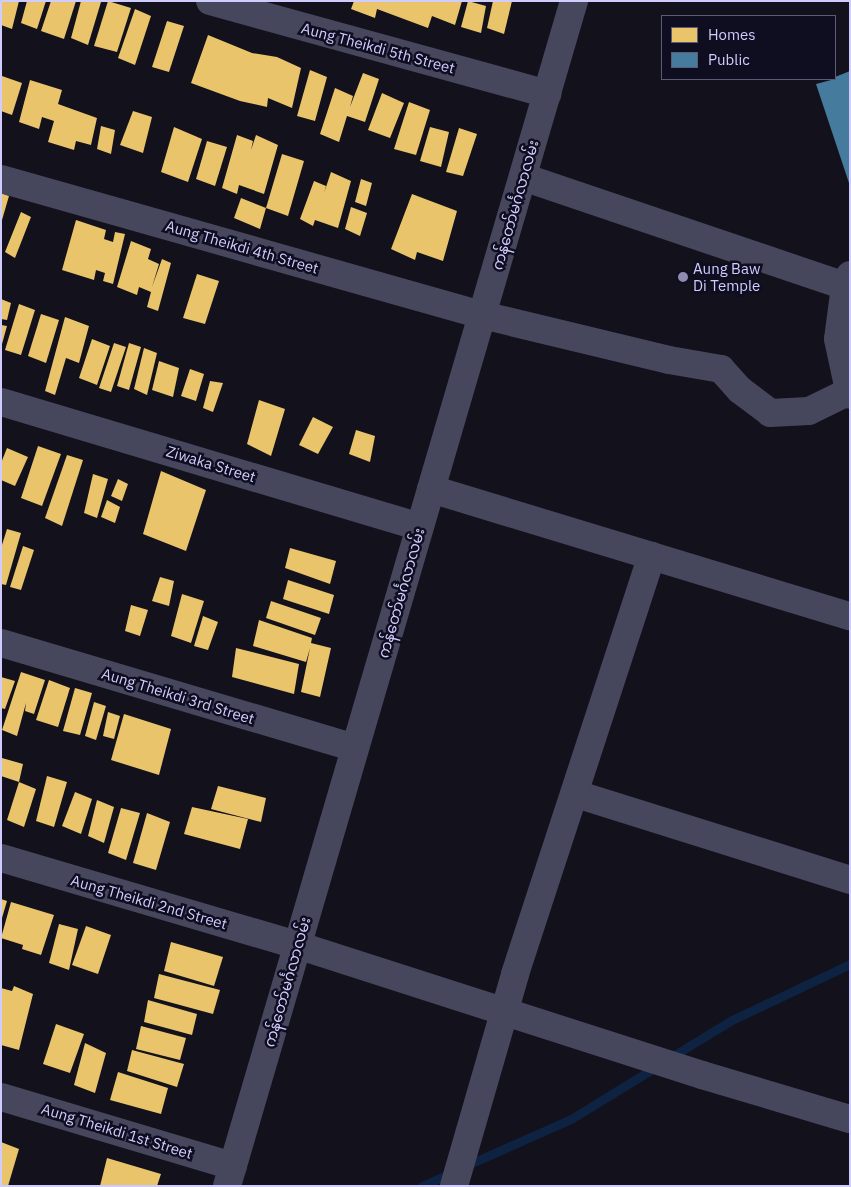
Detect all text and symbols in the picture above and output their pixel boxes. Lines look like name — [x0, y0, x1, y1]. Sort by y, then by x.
legend — [661, 15, 836, 80]
street label: Aung Theikdi 5th Street — [299, 19, 457, 77]
text: Homes — [708, 25, 756, 44]
text: Public — [708, 50, 750, 69]
street label: ကန်တော်မင်္ဂလာလမ်း — [488, 138, 542, 272]
street label: Aung Theikdi 4th Street — [163, 217, 321, 277]
place label: Aung Baw Di Temple — [693, 259, 760, 294]
marker: Aung Baw Di Temple — [677, 271, 689, 283]
street label: Ziwaka Street — [164, 442, 258, 486]
street label: ကန်တော်မင်္ဂလာလမ်း — [374, 526, 428, 660]
street label: Aung Theikdi 3rd Street — [100, 664, 256, 728]
street label: Aung Theikdi 2nd Street — [69, 871, 229, 933]
street label: ကန်တော်မင်္ဂလာလမ်း — [260, 915, 314, 1049]
street label: Aung Theikdi 1st Street — [39, 1099, 195, 1163]

